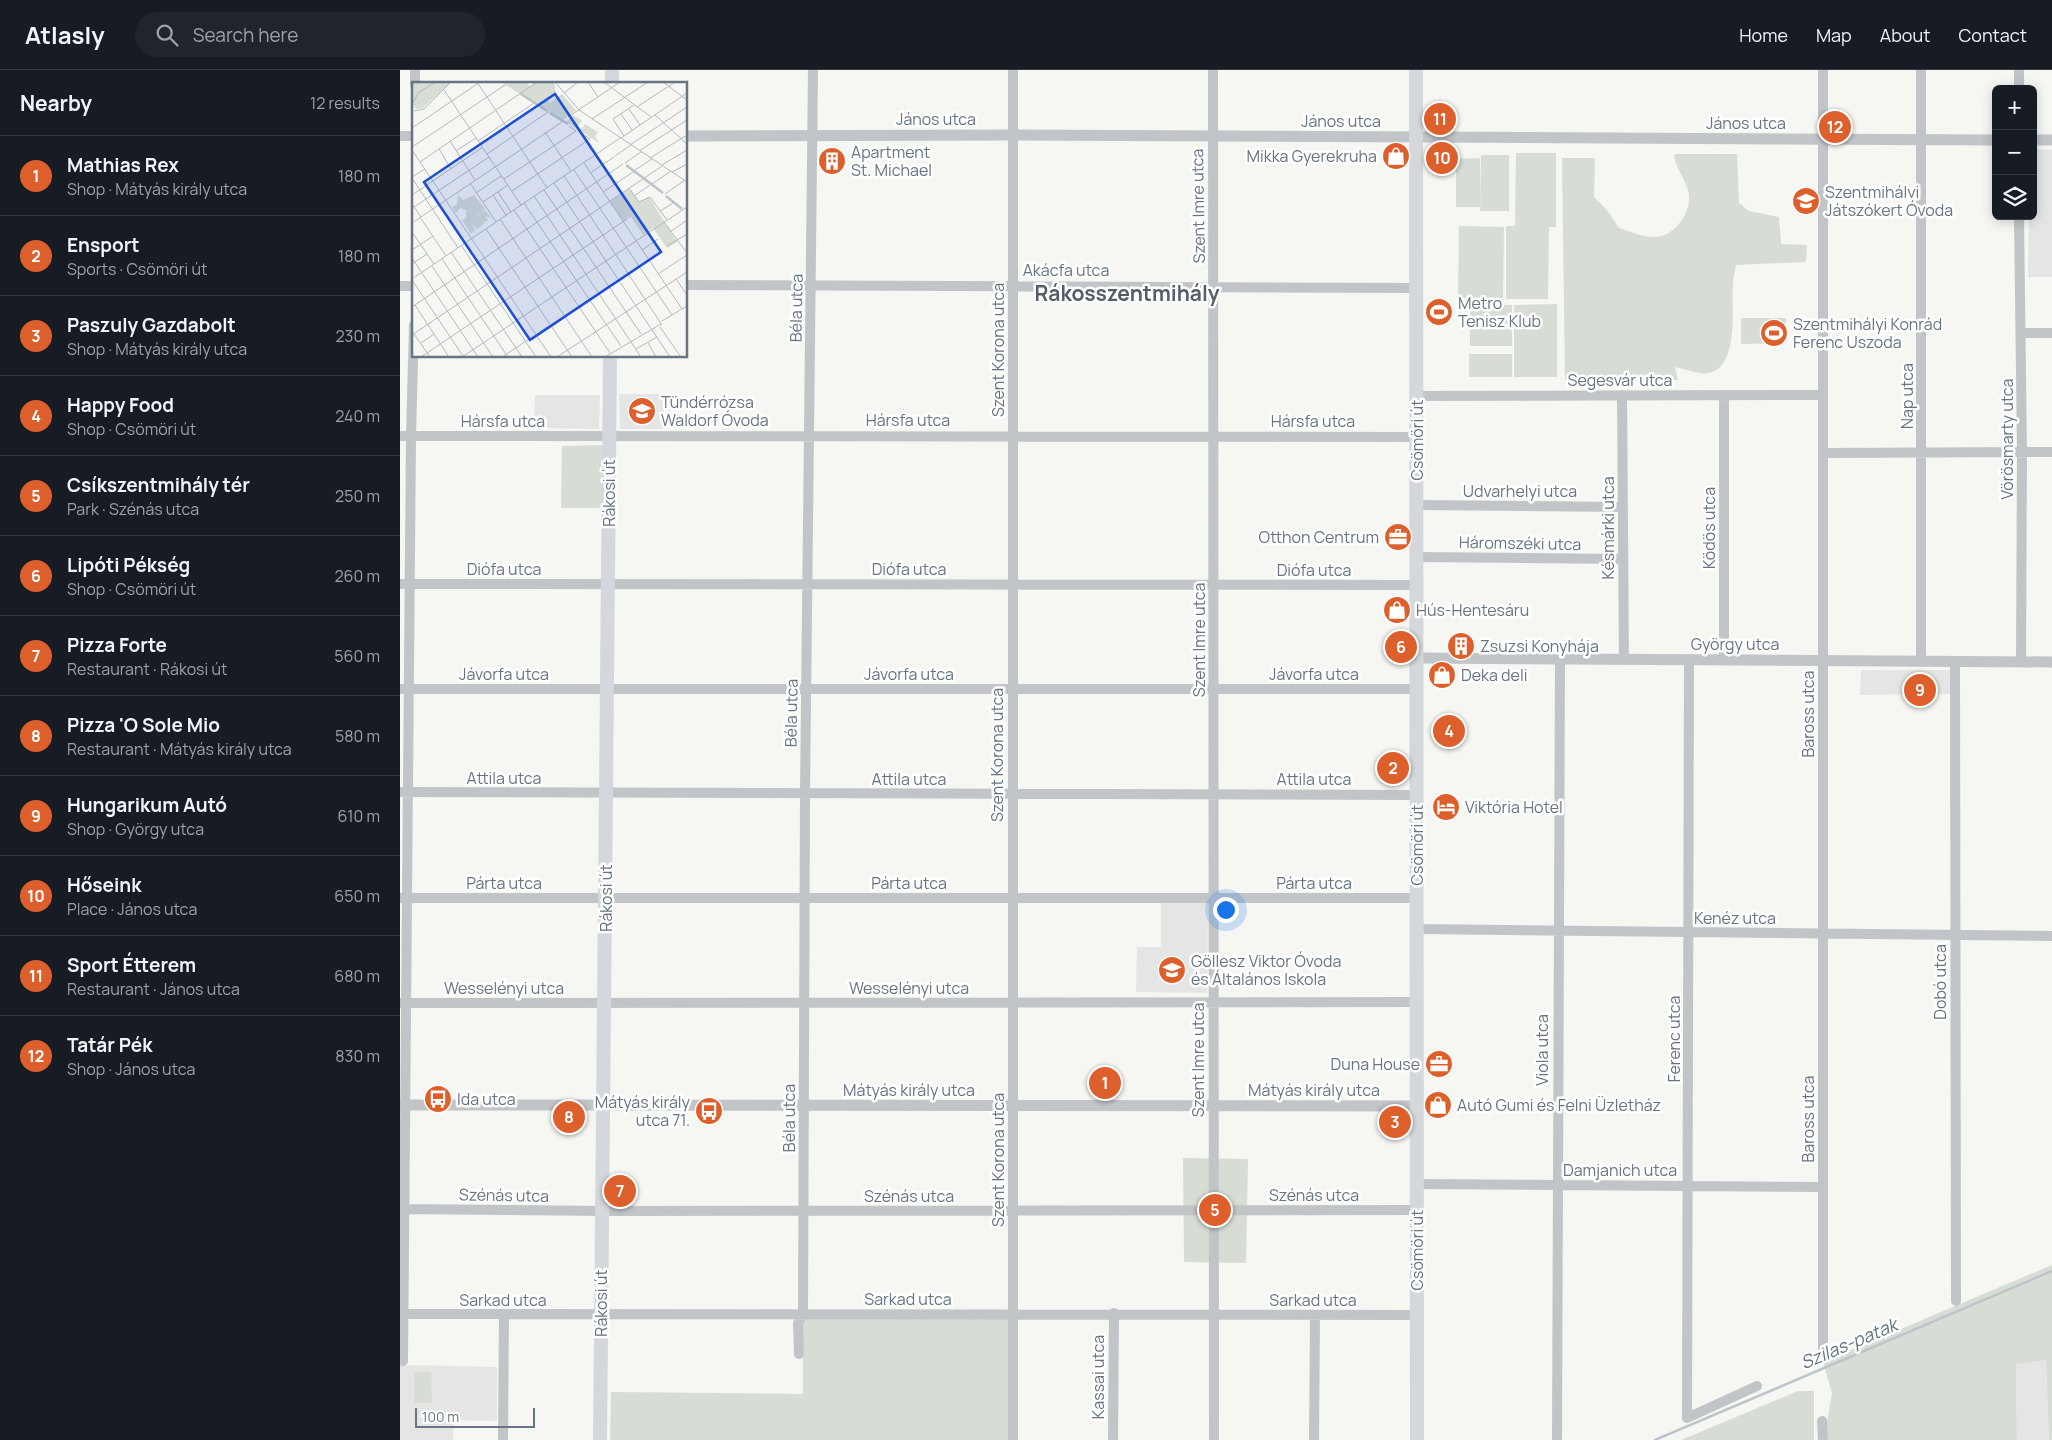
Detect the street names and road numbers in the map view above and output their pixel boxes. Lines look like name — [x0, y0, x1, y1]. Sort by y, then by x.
street label: János utca — [896, 108, 976, 130]
street label: János utca — [1301, 110, 1381, 132]
street label: János utca — [1706, 112, 1786, 134]
street label: Szent Imre utca — [1186, 148, 1210, 264]
street label: Akácfa utca — [1023, 259, 1109, 281]
street label: Béla utca — [784, 274, 808, 342]
street label: Szent Korona utca — [987, 283, 1009, 417]
street label: Nap utca — [1896, 363, 1918, 429]
street label: Segesvár utca — [1568, 369, 1672, 391]
street label: Vörösmarty utca — [1996, 379, 2018, 499]
street label: Csömöri út — [1406, 400, 1428, 480]
street label: Hársfa utca — [866, 409, 950, 431]
street label: Hársfa utca — [461, 410, 545, 432]
street label: Hársfa utca — [1271, 410, 1355, 432]
street label: Rákosi út — [598, 459, 620, 527]
street label: Késmárki utca — [1597, 476, 1619, 580]
street label: Udvarhelyi utca — [1463, 480, 1577, 502]
street label: Ködös utca — [1698, 487, 1720, 569]
street label: Háromszéki utca — [1459, 531, 1581, 555]
street label: Diófa utca — [467, 558, 541, 580]
street label: Diófa utca — [872, 558, 946, 580]
street label: Diófa utca — [1277, 559, 1351, 581]
street label: Szent Imre utca — [1188, 583, 1210, 697]
street label: György utca — [1691, 633, 1779, 655]
street label: Jávorfa utca — [459, 663, 549, 685]
street label: Jávorfa utca — [864, 663, 954, 685]
street label: Jávorfa utca — [1269, 663, 1359, 685]
street label: Baross utca — [1797, 671, 1819, 757]
street label: Béla utca — [779, 679, 803, 747]
street label: Szent Korona utca — [986, 688, 1008, 822]
street label: Attila utca — [467, 767, 541, 789]
street label: Attila utca — [872, 768, 946, 790]
street label: Attila utca — [1277, 768, 1351, 790]
street label: Csömöri út — [1406, 805, 1428, 885]
street label: Rákosi út — [595, 864, 617, 932]
street label: Párta utca — [466, 872, 542, 894]
street label: Párta utca — [871, 872, 947, 894]
street label: Párta utca — [1276, 872, 1352, 894]
street label: Kenéz utca — [1694, 907, 1776, 929]
street label: Dobó utca — [1929, 944, 1951, 1020]
street label: Wesselényi utca — [444, 977, 564, 999]
street label: Wesselényi utca — [849, 977, 969, 999]
street label: Ferenc utca — [1663, 996, 1685, 1082]
street label: Szent Imre utca — [1187, 1003, 1209, 1117]
street label: Viola utca — [1531, 1014, 1553, 1086]
street label: Baross utca — [1797, 1076, 1819, 1162]
street label: Mátyás király utca — [843, 1079, 975, 1101]
street label: Mátyás király utca — [1248, 1079, 1380, 1101]
street label: Béla utca — [778, 1084, 800, 1152]
street label: Szent Korona utca — [987, 1093, 1009, 1227]
street label: Damjanich utca — [1563, 1159, 1677, 1181]
street label: Szénás utca — [459, 1183, 549, 1207]
street label: Szénás utca — [1269, 1184, 1359, 1206]
street label: Szénás utca — [864, 1185, 954, 1207]
street label: Csömöri út — [1406, 1210, 1428, 1290]
street label: Rákosi út — [590, 1269, 612, 1337]
street label: Sarkad utca — [864, 1288, 952, 1310]
street label: Sarkad utca — [459, 1289, 547, 1311]
street label: Sarkad utca — [1269, 1289, 1357, 1311]
street label: Kassai utca — [1087, 1335, 1109, 1419]

